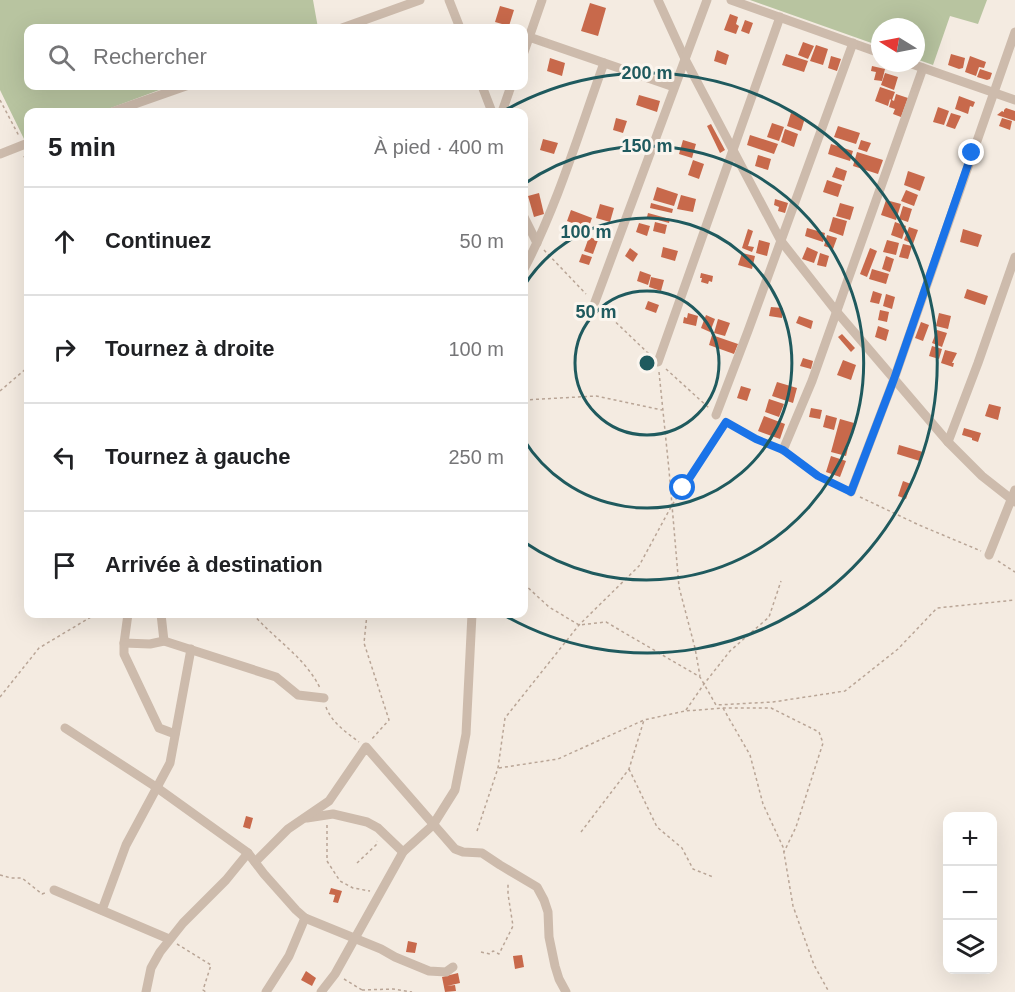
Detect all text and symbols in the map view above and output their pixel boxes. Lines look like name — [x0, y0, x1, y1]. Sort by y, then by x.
north arrow — [871, 18, 925, 72]
search box — [24, 24, 528, 90]
icon: search — [45, 41, 78, 74]
text: Rechercher — [93, 44, 207, 69]
text: 200 m — [621, 63, 673, 83]
text: 5 min — [48, 132, 116, 162]
text: À pied · 400 m — [374, 136, 504, 158]
text: 150 m — [621, 136, 673, 156]
route end — [958, 139, 984, 165]
text: 100 m — [560, 222, 612, 242]
icon: ahead — [48, 225, 81, 258]
text: Continuez — [105, 228, 211, 253]
text: 50 m — [460, 230, 504, 252]
text: 50 m — [575, 302, 617, 322]
icon: right — [48, 333, 81, 366]
text: Tournez à droite — [105, 336, 275, 361]
text: 100 m — [448, 338, 504, 360]
centre of rings — [637, 353, 657, 373]
icon: left — [48, 441, 81, 474]
text: Tournez à gauche — [105, 444, 290, 469]
text: 250 m — [448, 446, 504, 468]
route start — [669, 474, 695, 500]
icon: arrive — [48, 549, 81, 582]
text: Arrivée à destination — [105, 552, 323, 577]
map controls — [943, 812, 997, 974]
button: + — [943, 812, 997, 866]
button: − — [943, 866, 997, 920]
button: layers — [943, 920, 997, 974]

